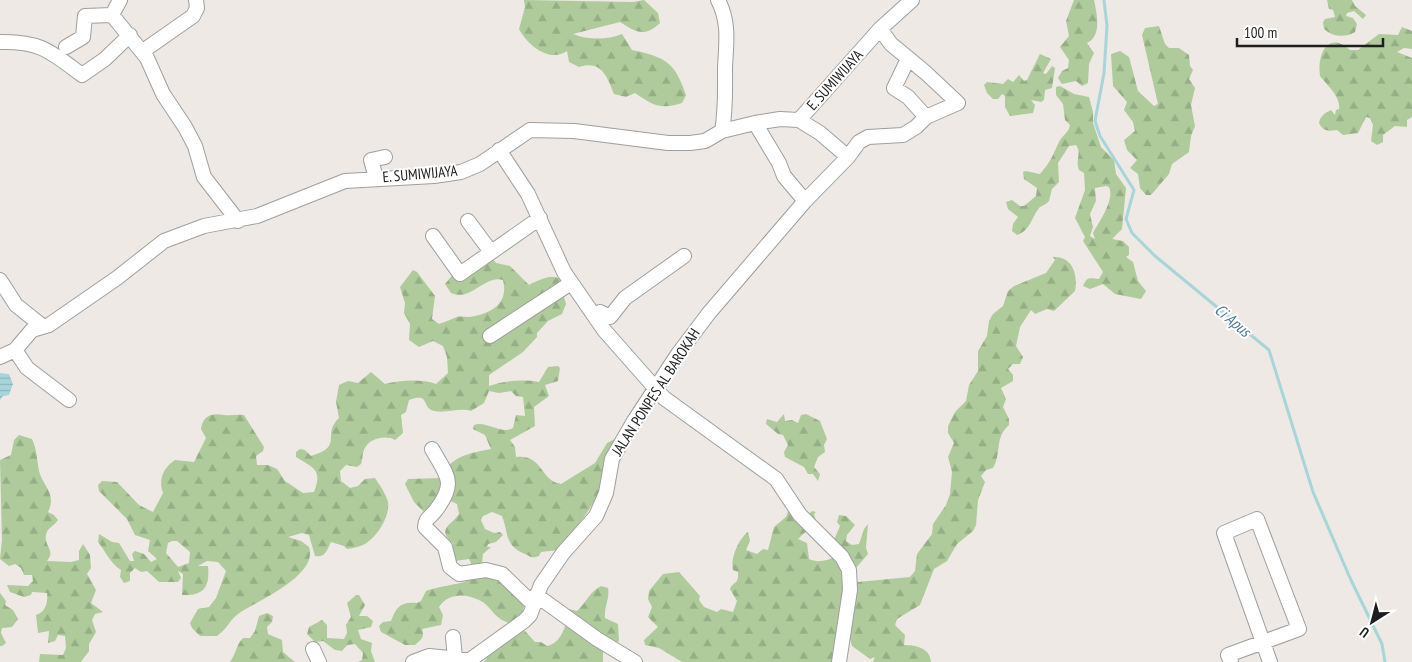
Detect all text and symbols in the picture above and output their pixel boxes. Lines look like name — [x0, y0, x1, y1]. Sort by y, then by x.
scale bar — [1237, 15, 1383, 47]
text: 100 m — [1244, 23, 1277, 42]
street label: E. SUMIWIJAYA — [802, 45, 867, 114]
street label: E. SUMIWIJAYA — [382, 161, 459, 186]
water label: Ci Apus — [1211, 299, 1256, 342]
street label: JALAN PONPES AL BAROKAH — [607, 325, 704, 460]
north arrow — [1347, 597, 1397, 647]
text: U — [1356, 623, 1373, 642]

